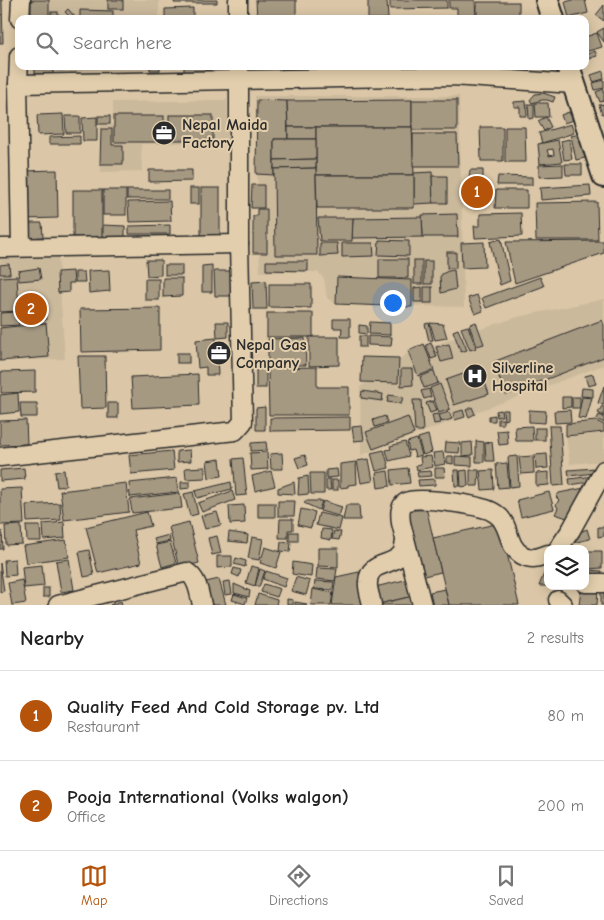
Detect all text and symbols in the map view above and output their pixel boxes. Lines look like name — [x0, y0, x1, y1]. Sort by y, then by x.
search box — [15, 15, 589, 70]
icon: search — [33, 29, 61, 57]
text: Search here — [73, 32, 172, 54]
place label: Nepal Maida Factory — [182, 116, 268, 152]
office icon: Nepal Maida Factory — [151, 120, 177, 146]
pin: 1 — [461, 173, 493, 211]
pin: 2 — [15, 290, 47, 328]
your location — [380, 290, 406, 316]
place label: Nepal Gas Company — [236, 336, 307, 372]
office icon: Nepal Gas Company — [206, 340, 232, 366]
place label: Silverline Hospital — [492, 359, 554, 395]
hospital icon: Silverline Hospital — [462, 363, 488, 389]
map controls — [544, 545, 589, 590]
button: layers — [544, 545, 589, 590]
text: Nearby — [20, 626, 84, 650]
text: 2 results — [527, 629, 584, 647]
text: Quality Feed And Cold Storage pv. Ltd — [67, 696, 380, 718]
text: 1 — [33, 707, 39, 725]
text: 80 m — [547, 707, 584, 725]
text: Restaurant — [67, 718, 139, 736]
text: Pooja International (Volks walgon) — [67, 786, 349, 808]
text: 2 — [32, 797, 40, 815]
text: 200 m — [538, 797, 584, 815]
text: Office — [67, 808, 106, 826]
tab: Map — [80, 862, 108, 909]
tab: Directions — [269, 862, 328, 909]
tab: Saved — [489, 862, 524, 909]

